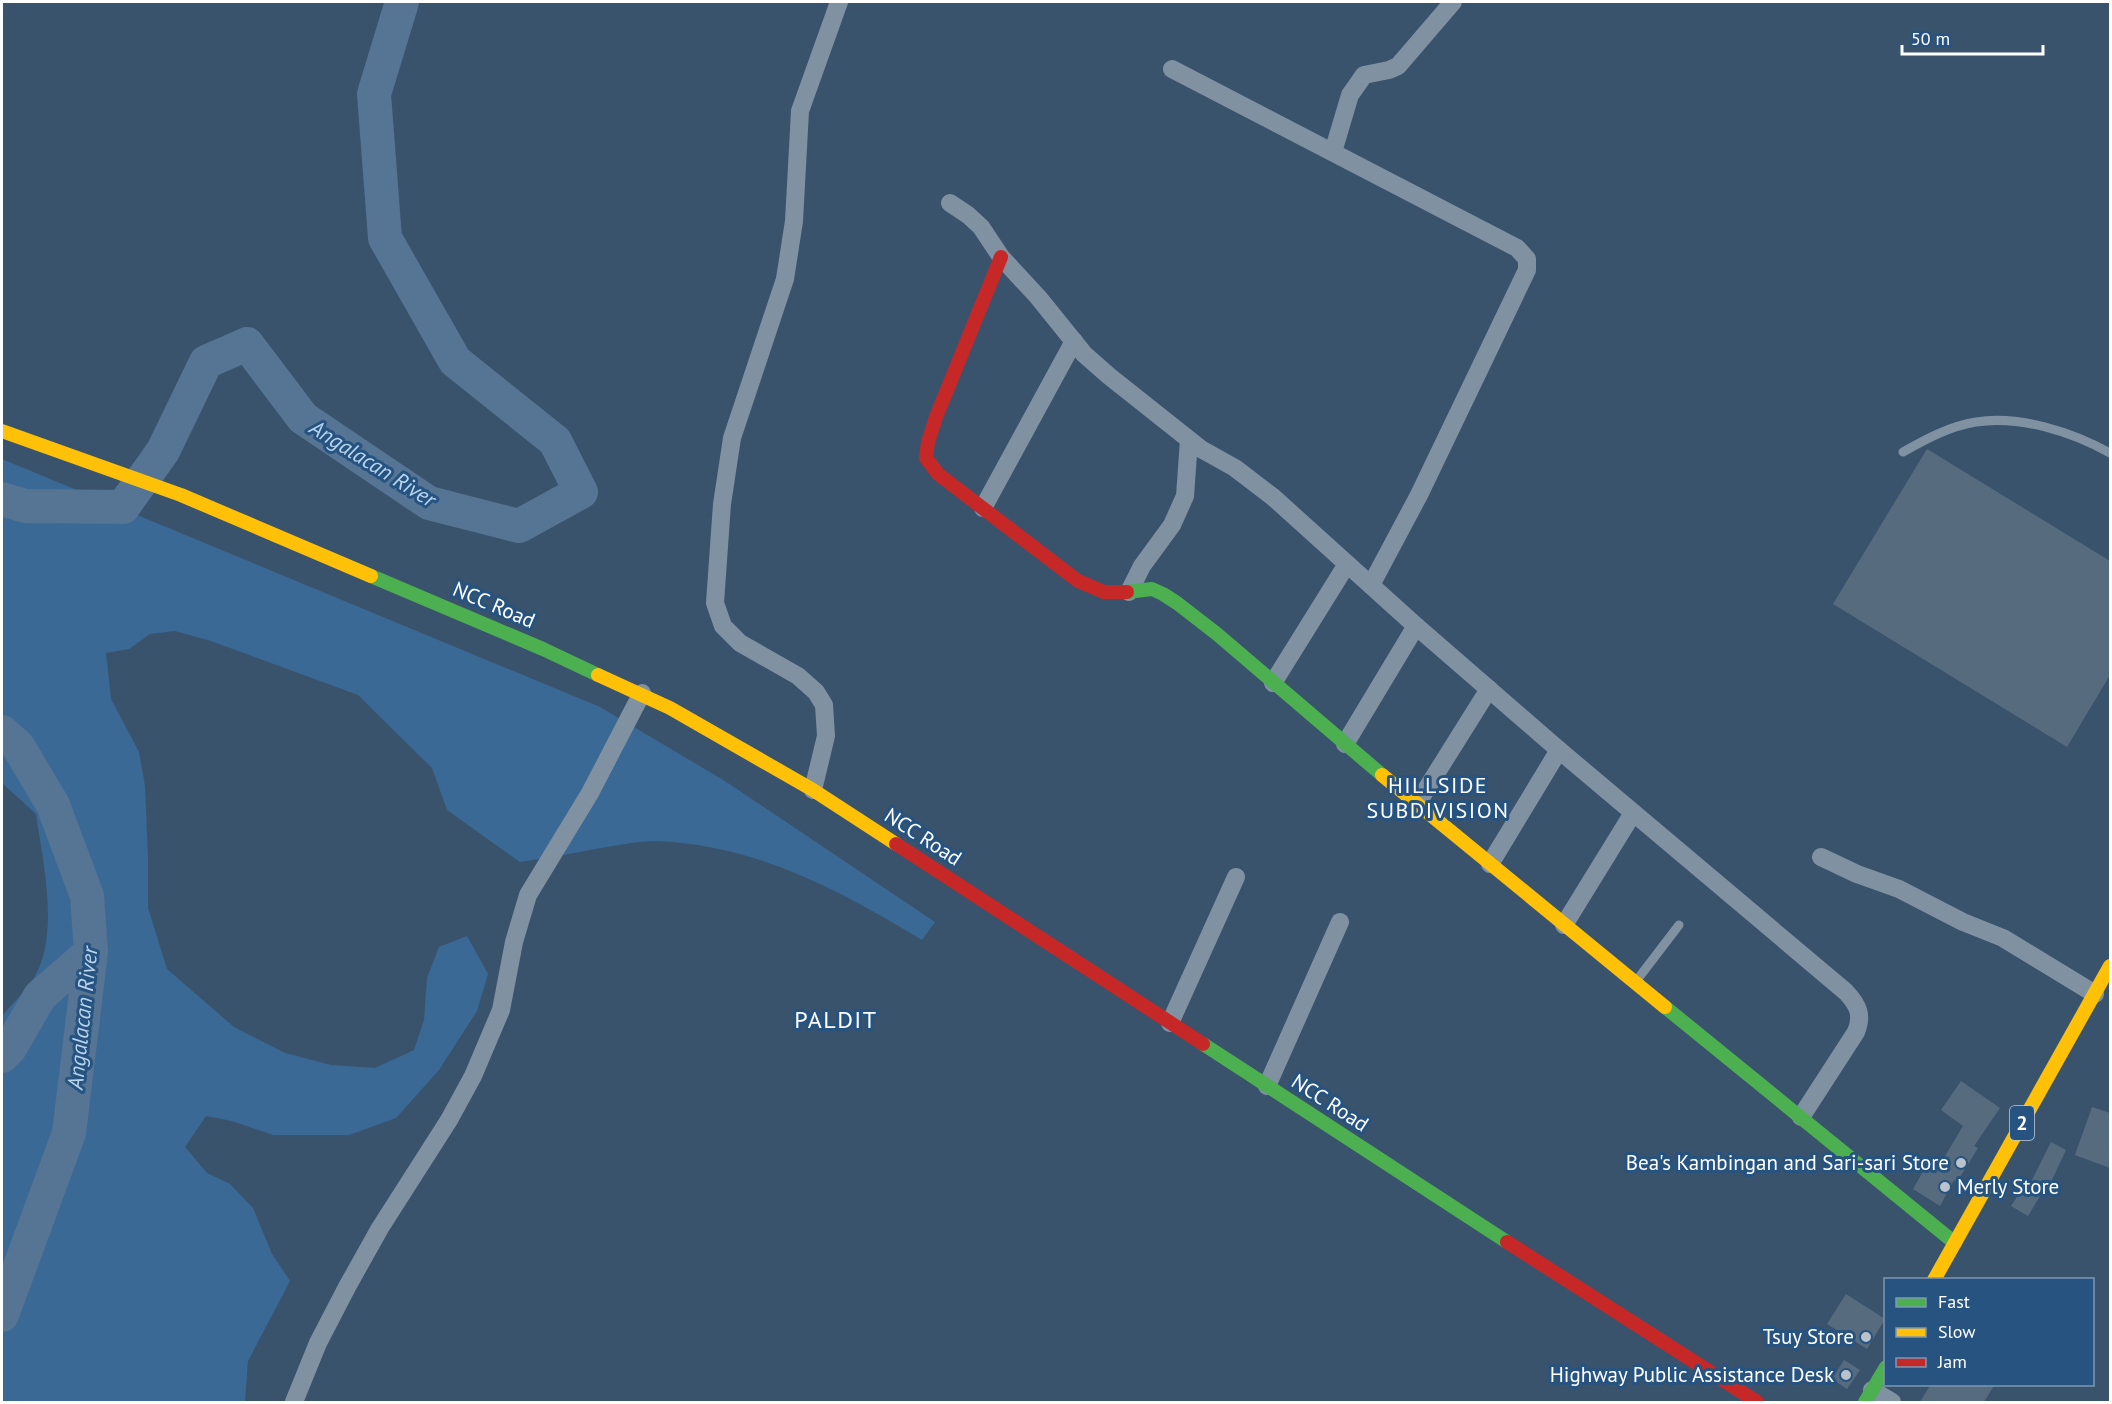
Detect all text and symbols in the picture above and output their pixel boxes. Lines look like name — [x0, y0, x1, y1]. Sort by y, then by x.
scale bar — [1902, 18, 2043, 56]
text: 50 m — [1911, 27, 1950, 50]
water label: Angalacan River — [304, 413, 443, 514]
street label: NCC Road — [449, 575, 539, 634]
district label: HILLSIDE SUBDIVISION — [1366, 771, 1510, 824]
street label: NCC Road — [880, 802, 967, 872]
water label: Angalacan River — [60, 943, 104, 1092]
district label: PALDIT — [794, 1004, 878, 1035]
street label: NCC Road — [1287, 1068, 1374, 1138]
road number: 2 — [2010, 1106, 2034, 1140]
place label: Bea's Kambingan and Sari-sari Store — [1626, 1149, 1949, 1176]
marker: Bea's Kambingan and Sari-sari Store — [1954, 1156, 1968, 1170]
place label: Merly Store — [1957, 1173, 2059, 1200]
marker: Merly Store — [1938, 1180, 1952, 1194]
legend — [1884, 1278, 2094, 1386]
text: Fast — [1938, 1290, 1970, 1313]
text: Slow — [1938, 1320, 1976, 1343]
place label: Tsuy Store — [1763, 1323, 1854, 1350]
marker: Tsuy Store — [1859, 1330, 1873, 1344]
text: Jam — [1937, 1350, 1967, 1373]
place label: Highway Public Assistance Desk — [1550, 1361, 1834, 1388]
marker: Highway Public Assistance Desk — [1839, 1368, 1853, 1382]

